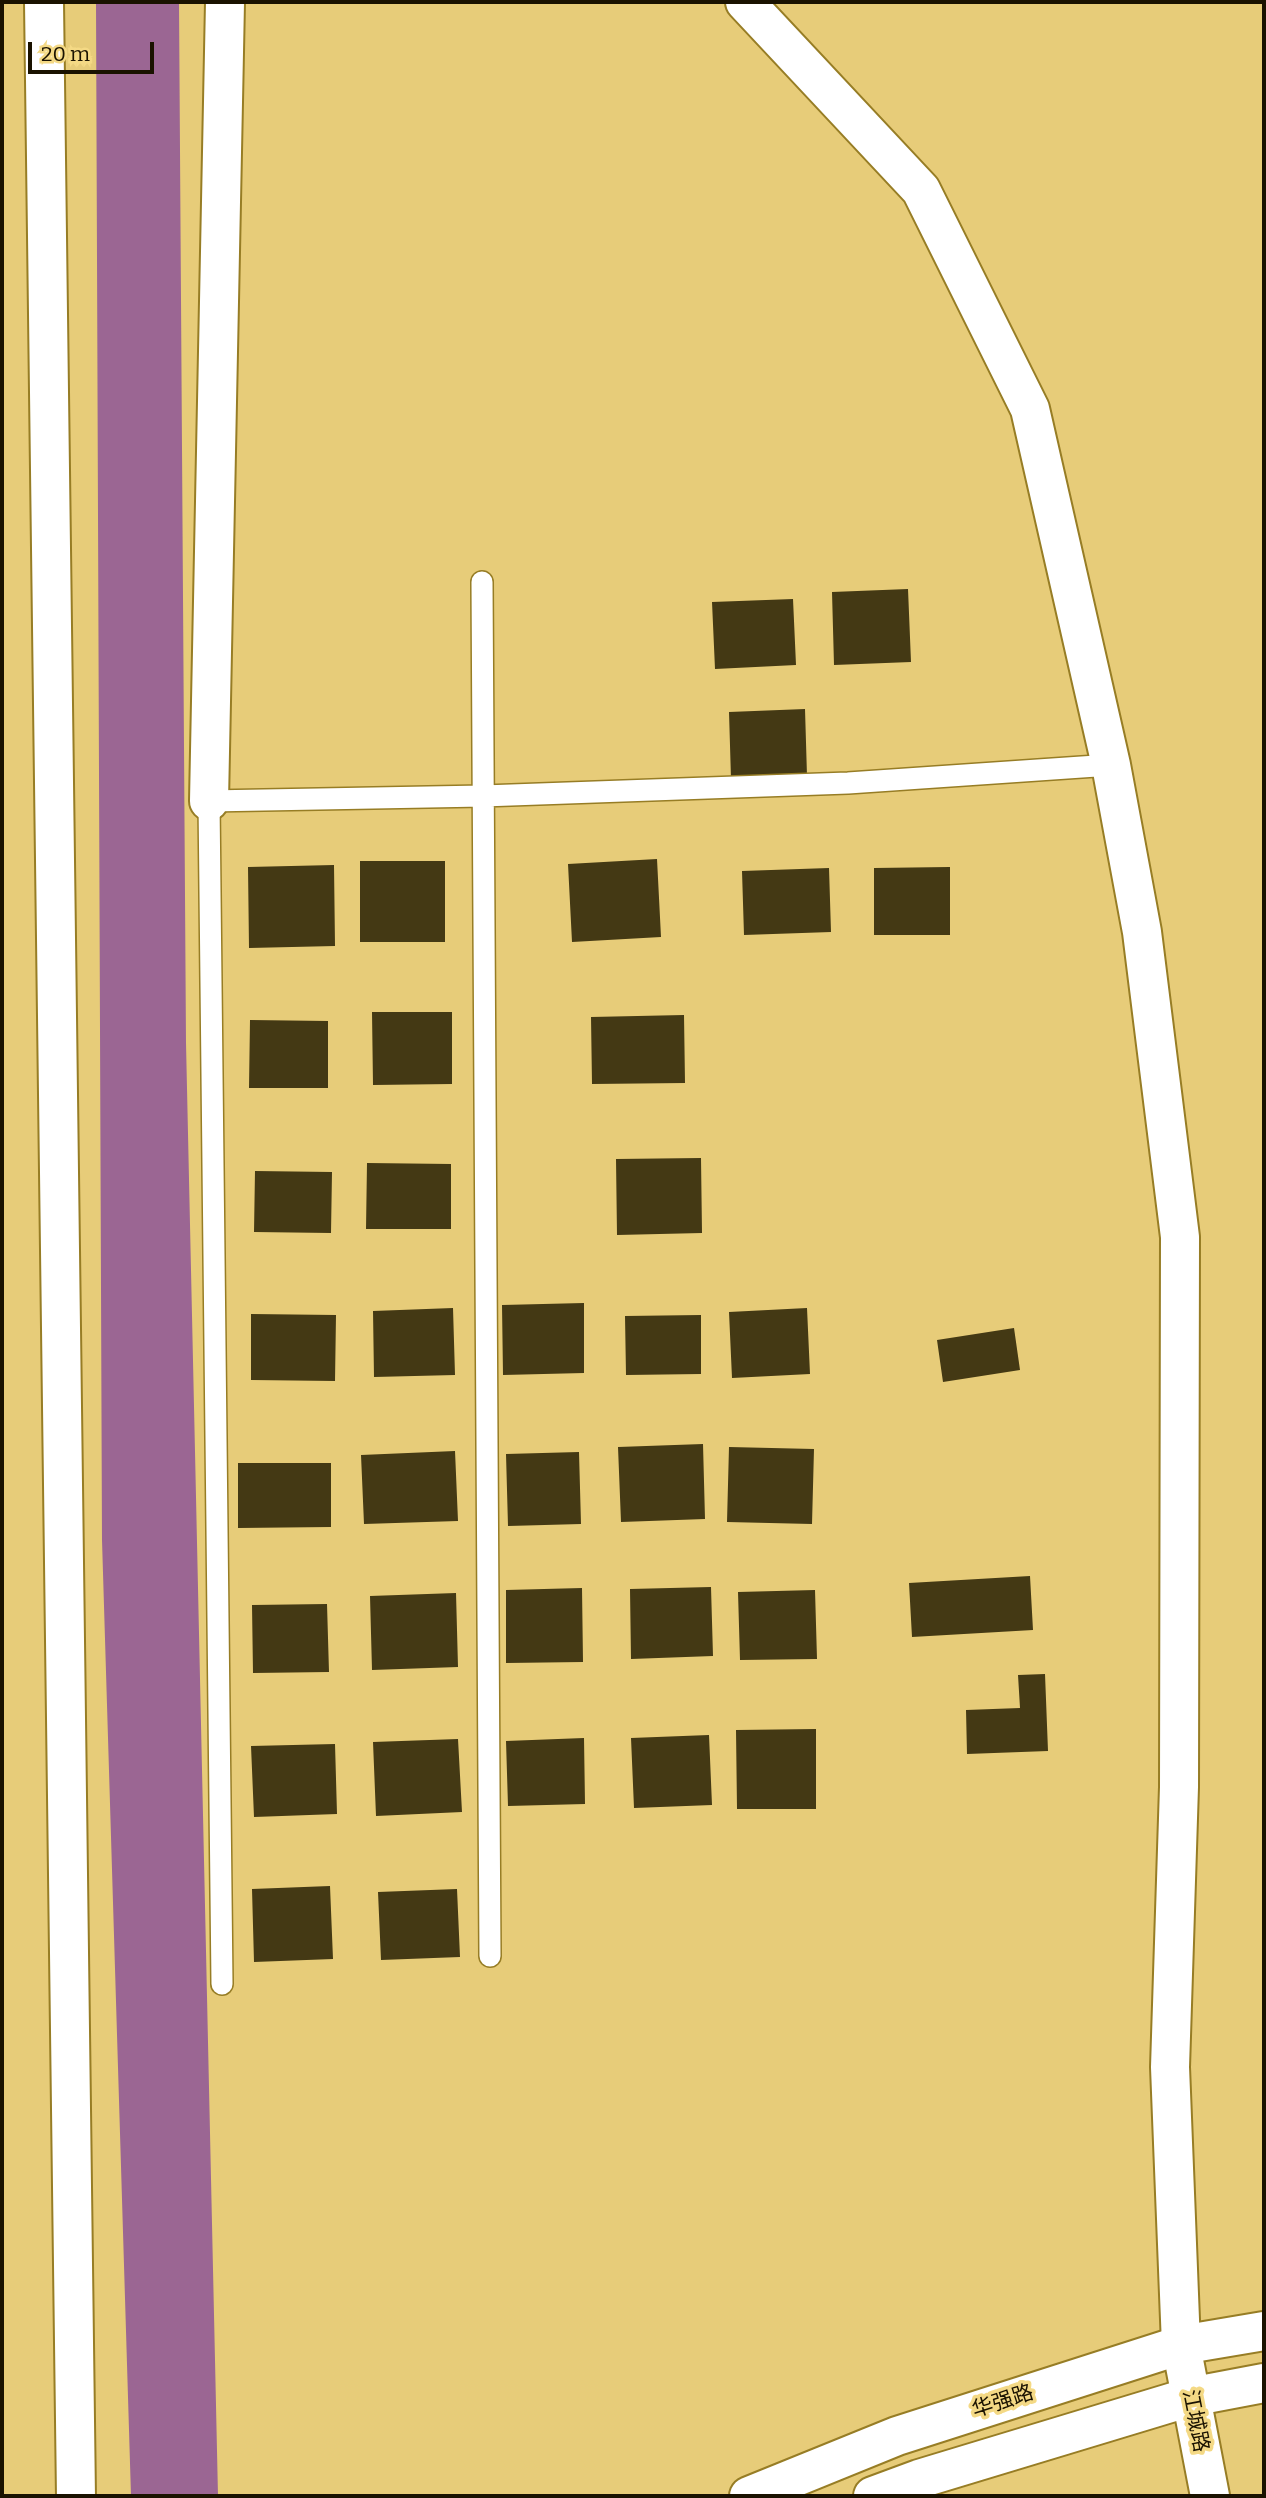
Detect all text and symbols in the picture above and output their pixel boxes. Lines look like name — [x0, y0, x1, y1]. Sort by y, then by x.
scale bar — [32, 28, 158, 72]
text: 20 m — [41, 41, 90, 67]
street label: 华强路 — [969, 2380, 1037, 2424]
street label: 江城路 — [1177, 2388, 1213, 2454]

